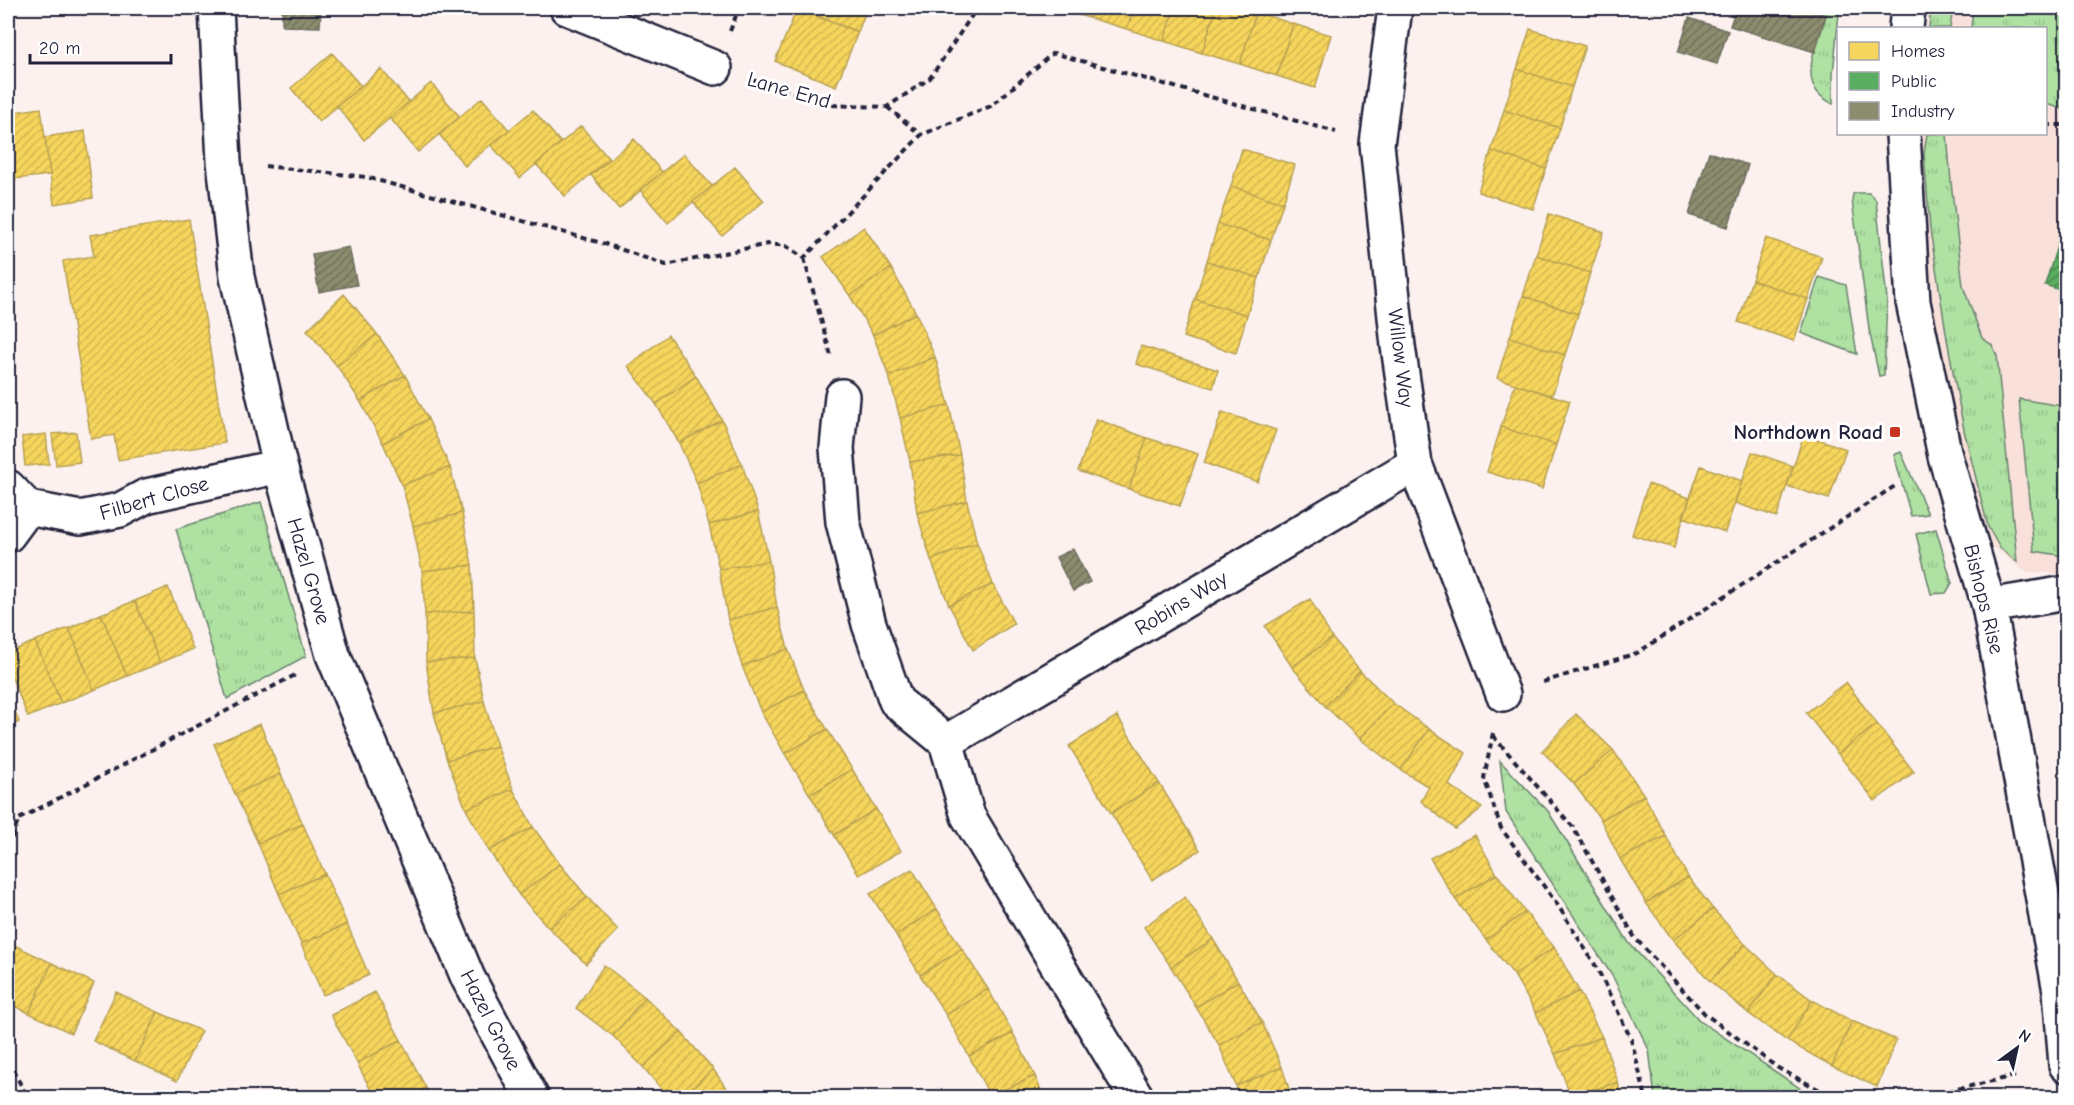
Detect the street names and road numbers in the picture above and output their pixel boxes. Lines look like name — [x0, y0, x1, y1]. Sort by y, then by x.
street label: Lane End — [745, 67, 833, 113]
street label: Willow Way — [1383, 307, 1419, 410]
street label: Filbert Close — [97, 471, 211, 525]
street label: Hazel Grove — [282, 515, 336, 627]
street label: Bishops Rise — [1959, 542, 2009, 656]
street label: Robins Way — [1130, 566, 1232, 640]
street label: Hazel Grove — [455, 966, 527, 1074]

